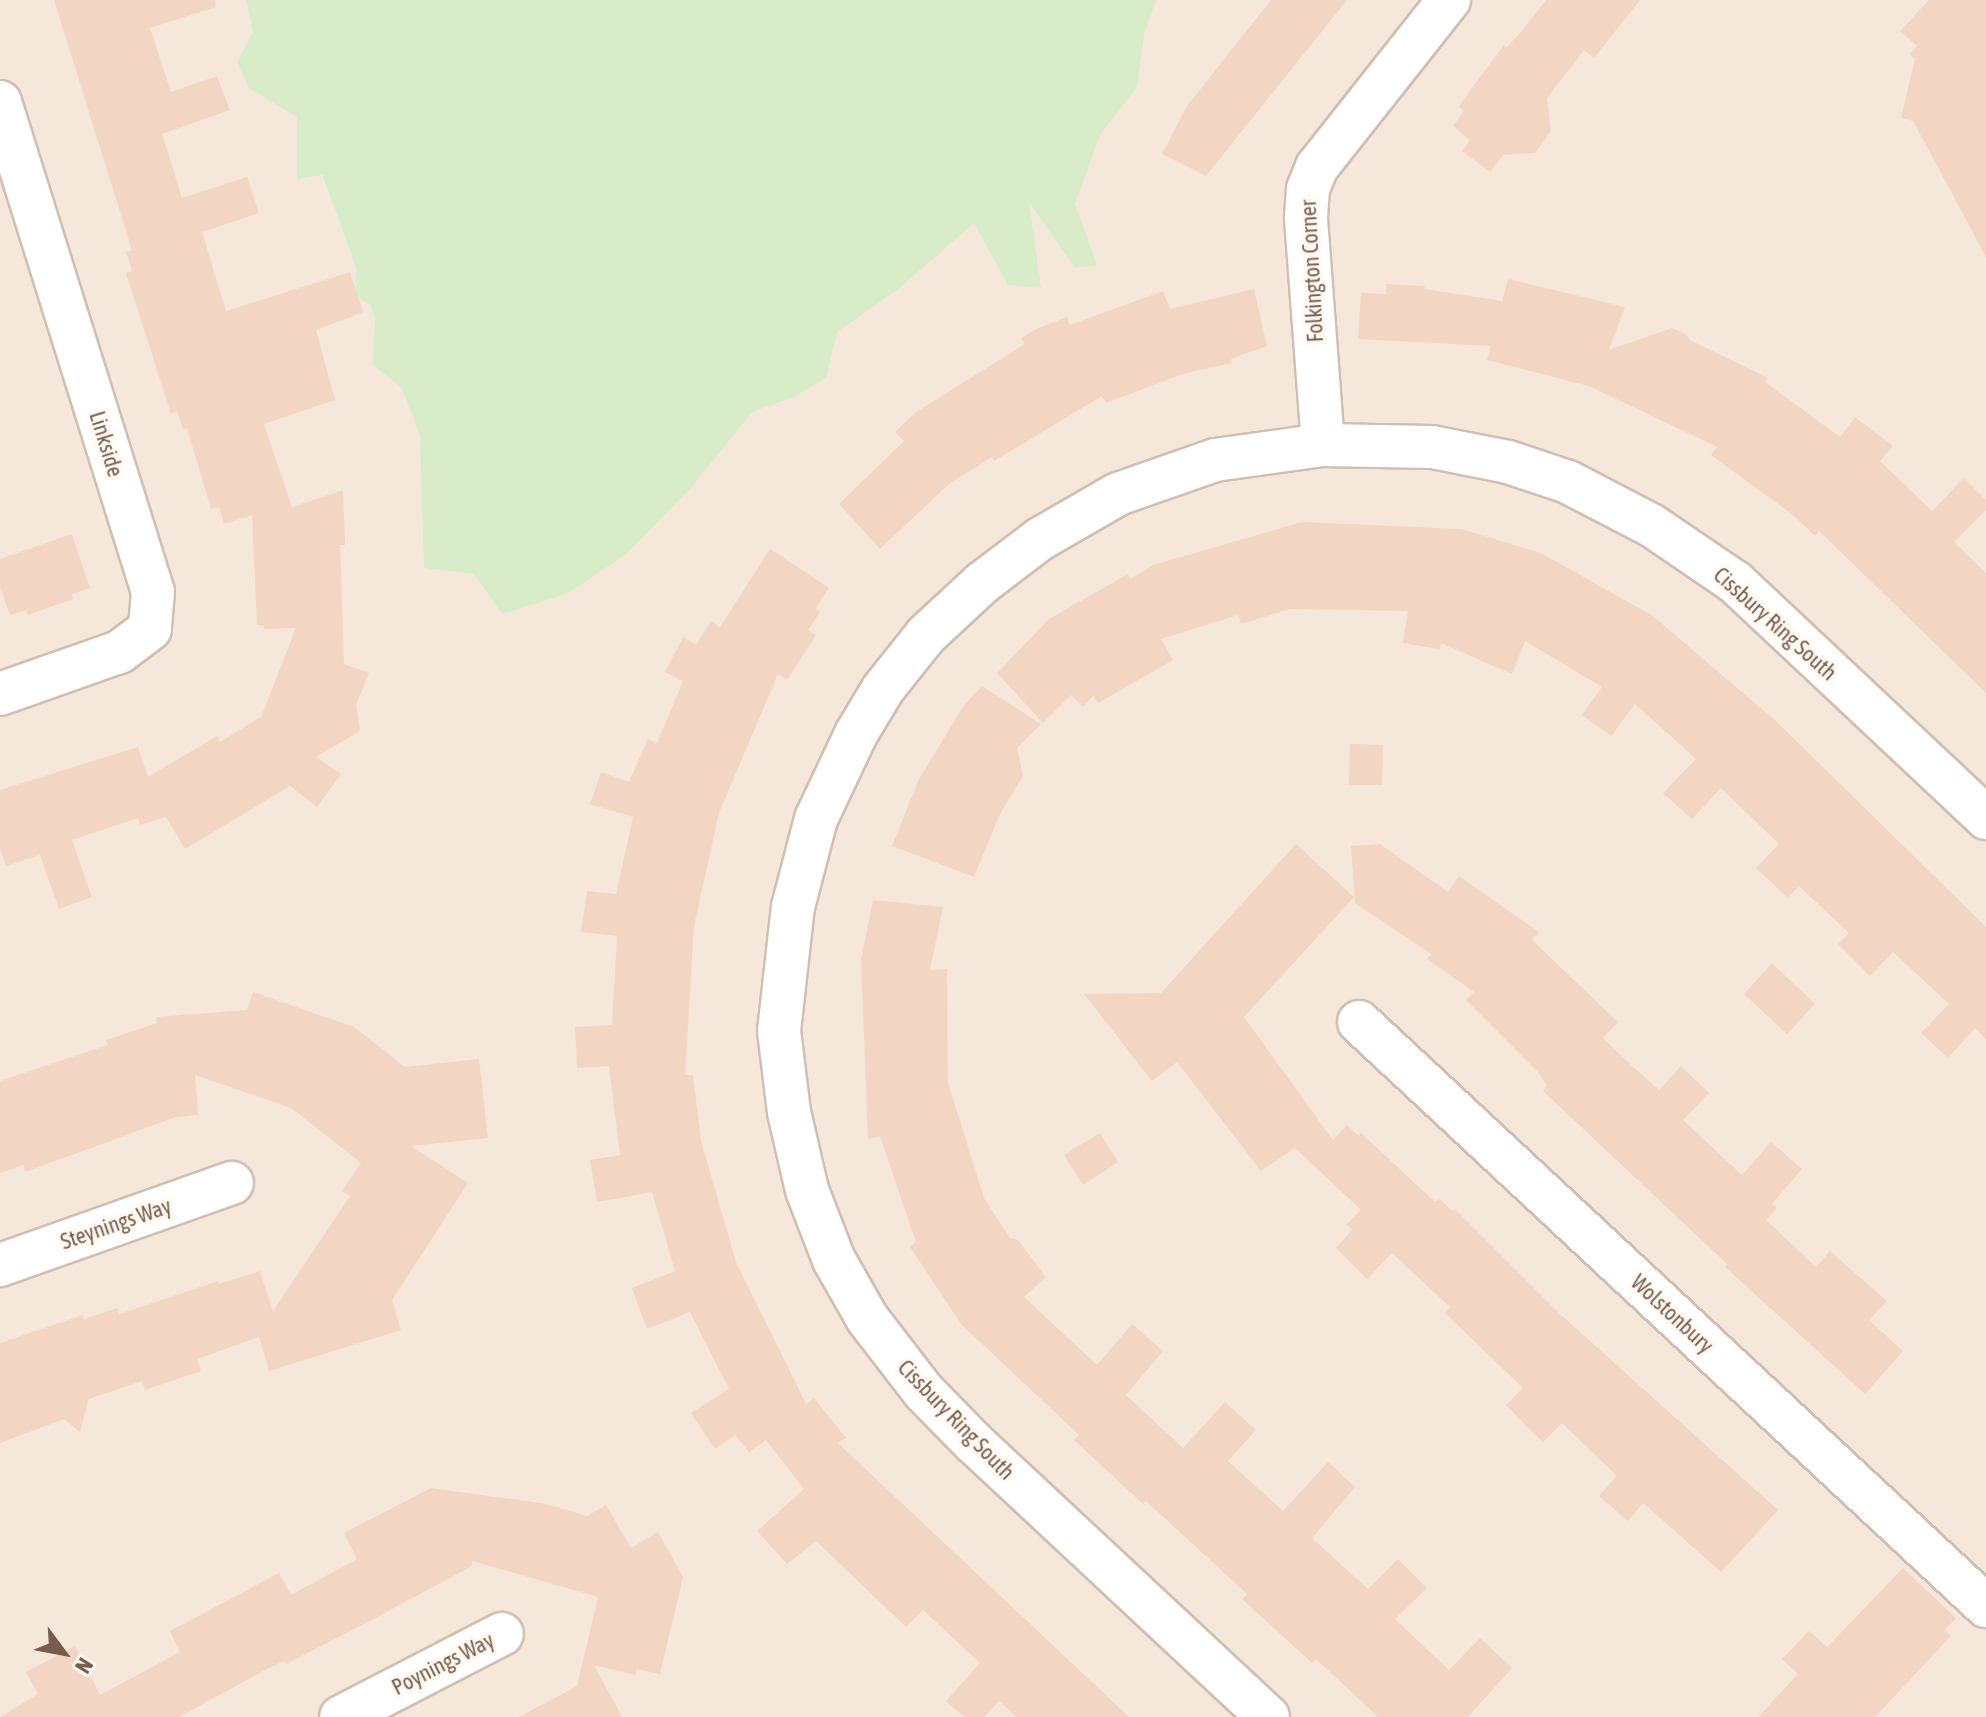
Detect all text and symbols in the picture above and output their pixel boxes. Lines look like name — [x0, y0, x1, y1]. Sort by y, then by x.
street label: Folkington Corner — [1295, 199, 1329, 343]
street label: Linkside — [84, 408, 128, 480]
street label: Cissbury Ring South — [1708, 562, 1842, 686]
street label: Steynings Way — [57, 1193, 175, 1255]
street label: Wolstonbury — [1625, 1269, 1719, 1359]
street label: Cissbury Ring South — [892, 1355, 1020, 1485]
north arrow — [24, 1613, 104, 1693]
street label: Poynings Way — [388, 1627, 498, 1701]
text: N — [70, 1653, 99, 1678]

